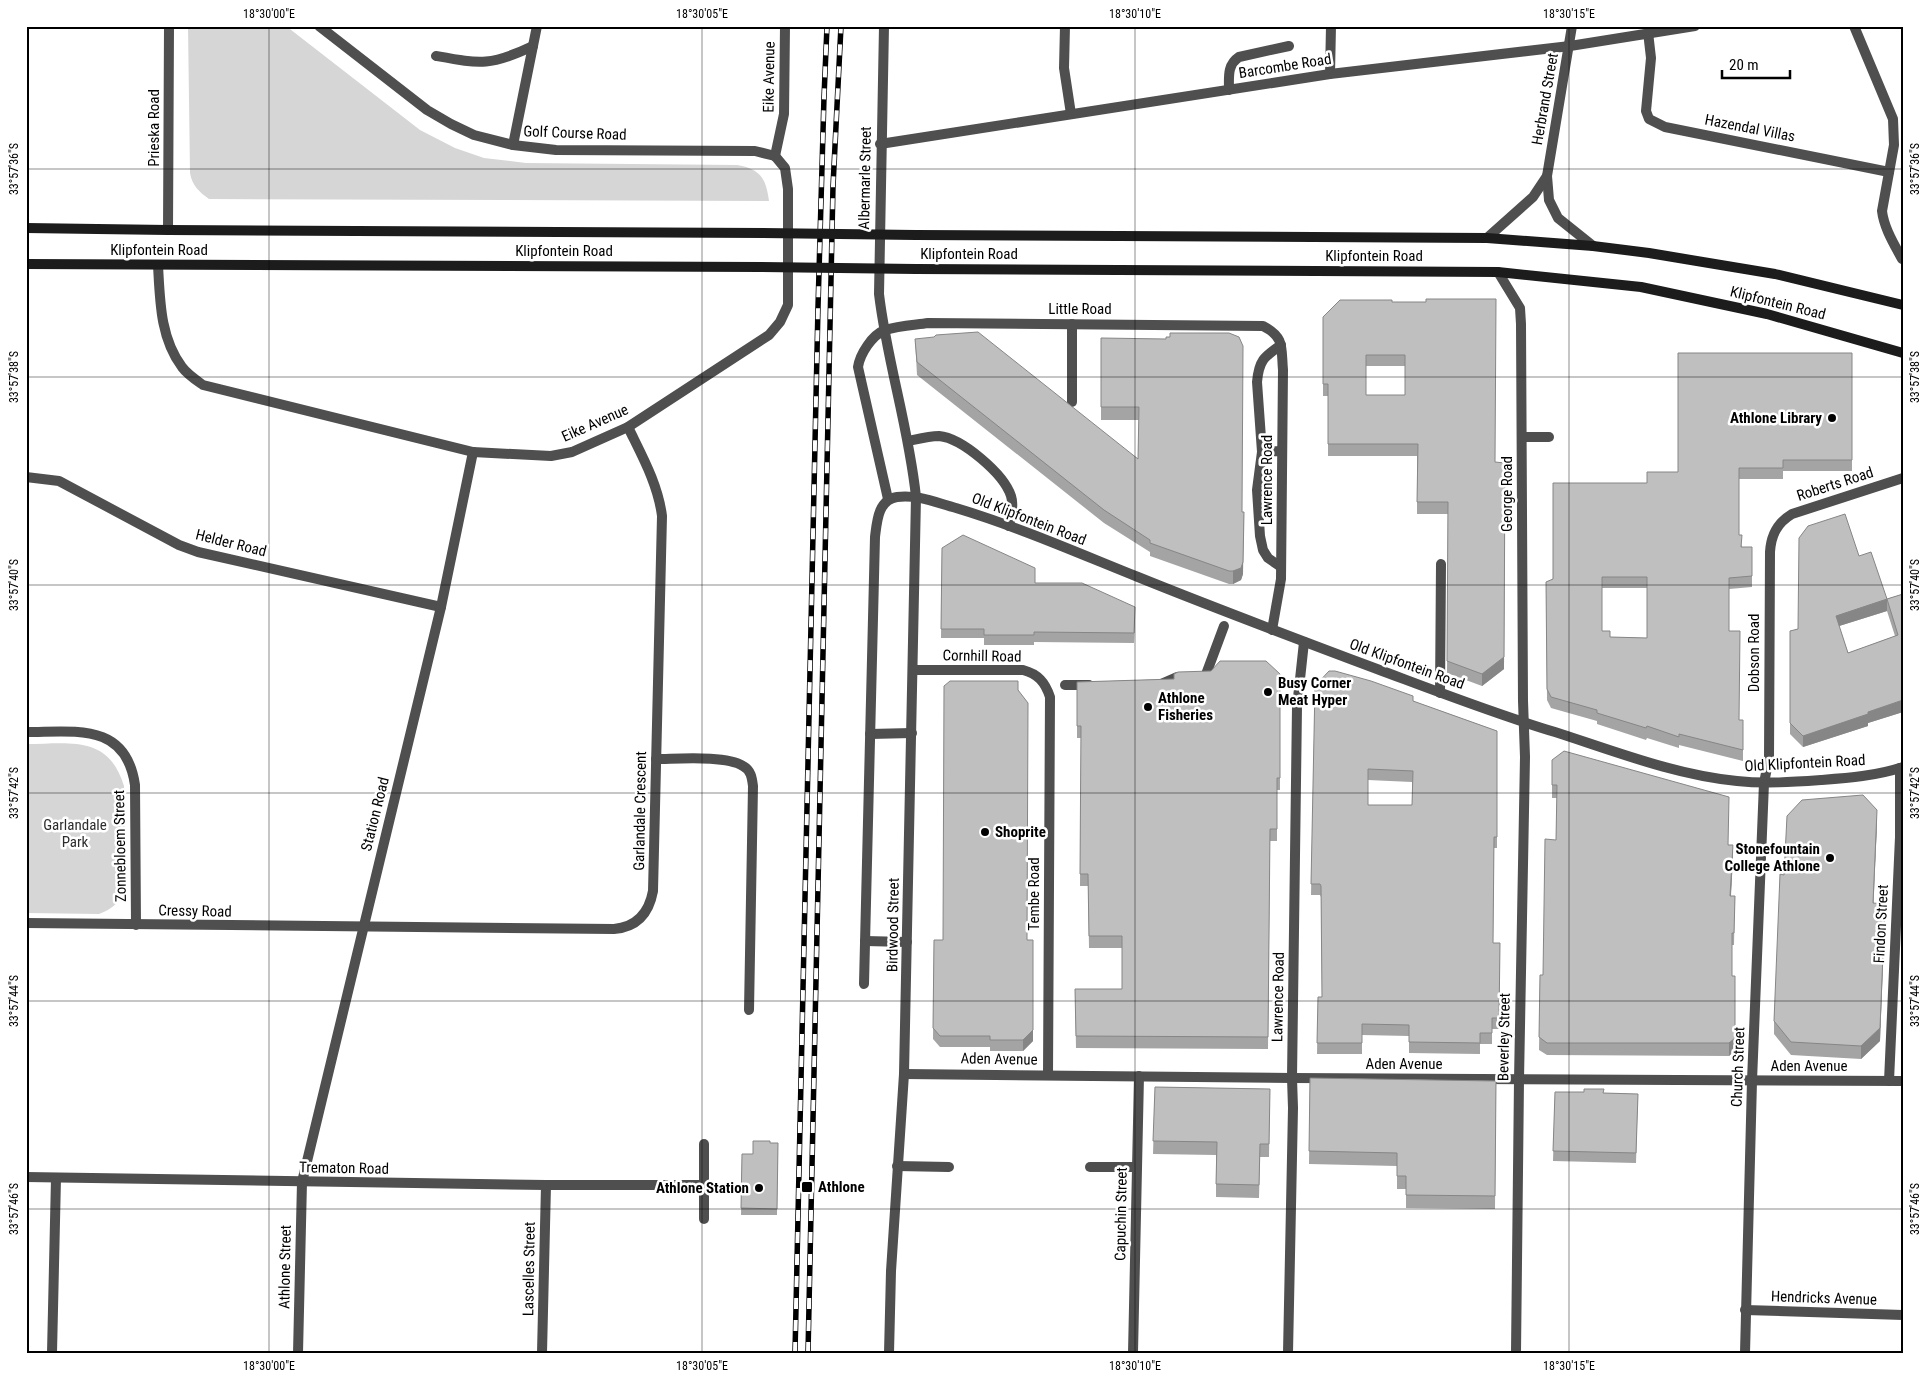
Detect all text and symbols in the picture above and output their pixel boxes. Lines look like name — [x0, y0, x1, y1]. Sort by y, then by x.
text: 18°30'00"E — [243, 7, 295, 21]
text: 18°30'05"E — [676, 7, 728, 21]
text: 18°30'10"E — [1109, 7, 1161, 21]
text: 18°30'15"E — [1543, 7, 1595, 21]
street label: Eike Avenue — [759, 41, 779, 113]
scale bar — [1722, 48, 1789, 80]
street label: Barcombe Road — [1237, 50, 1333, 82]
street label: Herbrand Street — [1528, 52, 1562, 146]
text: 20 m — [1729, 56, 1759, 74]
street label: Prieska Road — [145, 89, 163, 167]
street label: Hazendal Villas — [1703, 110, 1797, 146]
street label: Golf Course Road — [523, 122, 627, 144]
street label: Albermarle Street — [855, 126, 875, 230]
text: 33°57'36"S — [7, 143, 21, 195]
text: 33°57'36"S — [1908, 143, 1922, 195]
street label: Klipfontein Road — [110, 241, 208, 259]
street label: Klipfontein Road — [515, 242, 613, 260]
street label: Klipfontein Road — [920, 245, 1018, 263]
street label: Klipfontein Road — [1325, 247, 1423, 265]
street label: Klipfontein Road — [1728, 282, 1828, 324]
street label: Little Road — [1048, 300, 1112, 318]
text: 33°57'38"S — [7, 351, 21, 403]
text: 33°57'38"S — [1908, 351, 1922, 403]
street label: Eike Avenue — [559, 400, 631, 446]
place label: Athlone Library — [1730, 409, 1822, 427]
marker: Athlone Library — [1826, 412, 1838, 424]
street label: Lawrence Road — [1258, 435, 1276, 525]
street label: George Road — [1498, 456, 1516, 532]
street label: Roberts Road — [1794, 463, 1876, 505]
street label: Old Klipfontein Road — [969, 489, 1089, 549]
street label: Helder Road — [194, 526, 268, 560]
text: 33°57'40"S — [7, 559, 21, 611]
text: 33°57'40"S — [1908, 559, 1922, 611]
street label: Dobson Road — [1745, 614, 1763, 692]
street label: Old Klipfontein Road — [1347, 635, 1467, 693]
street label: Cornhill Road — [942, 646, 1022, 666]
place label: Busy Corner Meat Hyper — [1278, 674, 1351, 709]
marker: Busy Corner Meat Hyper — [1262, 686, 1274, 698]
place label: Athlone Fisheries — [1158, 689, 1213, 724]
marker: Athlone Fisheries — [1142, 701, 1154, 713]
street label: Garlandale Crescent — [630, 751, 650, 871]
street label: Old Klipfontein Road — [1744, 751, 1866, 775]
text: 33°57'42"S — [7, 767, 21, 819]
text: 33°57'42"S — [1908, 767, 1922, 819]
street label: Station Road — [357, 775, 393, 853]
street label: Zonnebloem Street — [110, 790, 130, 902]
park label: Garlandale Park — [43, 816, 107, 851]
place label: Shoprite — [995, 823, 1046, 841]
marker: Shoprite — [979, 826, 991, 838]
place label: Stonefountain College Athlone — [1724, 840, 1820, 875]
marker: Stonefountain College Athlone — [1824, 852, 1836, 864]
street label: Tembe Road — [1025, 857, 1043, 931]
street label: Birdwood Street — [883, 878, 903, 972]
street label: Findon Street — [1870, 884, 1892, 964]
street label: Cressy Road — [158, 901, 232, 921]
street label: Lawrence Road — [1268, 952, 1288, 1042]
text: 33°57'44"S — [7, 975, 21, 1027]
text: 33°57'44"S — [1908, 975, 1922, 1027]
street label: Beverley Street — [1494, 993, 1514, 1081]
street label: Church Street — [1728, 1027, 1748, 1107]
street label: Aden Avenue — [960, 1049, 1038, 1069]
street label: Aden Avenue — [1365, 1055, 1443, 1073]
street label: Aden Avenue — [1770, 1057, 1848, 1075]
street label: Trematon Road — [299, 1158, 389, 1178]
street label: Capuchin Street — [1111, 1167, 1131, 1261]
place label: Athlone — [818, 1178, 865, 1196]
place label: Athlone Station — [656, 1179, 749, 1197]
marker: Athlone — [800, 1180, 814, 1194]
marker: Athlone Station — [753, 1182, 765, 1194]
text: 33°57'46"S — [7, 1183, 21, 1235]
text: 33°57'46"S — [1908, 1183, 1922, 1235]
street label: Lascelles Street — [519, 1222, 539, 1316]
street label: Athlone Street — [275, 1225, 295, 1309]
street label: Hendricks Avenue — [1771, 1287, 1877, 1309]
text: 18°30'00"E — [243, 1359, 295, 1373]
text: 18°30'05"E — [676, 1359, 728, 1373]
text: 18°30'10"E — [1109, 1359, 1161, 1373]
text: 18°30'15"E — [1543, 1359, 1595, 1373]

